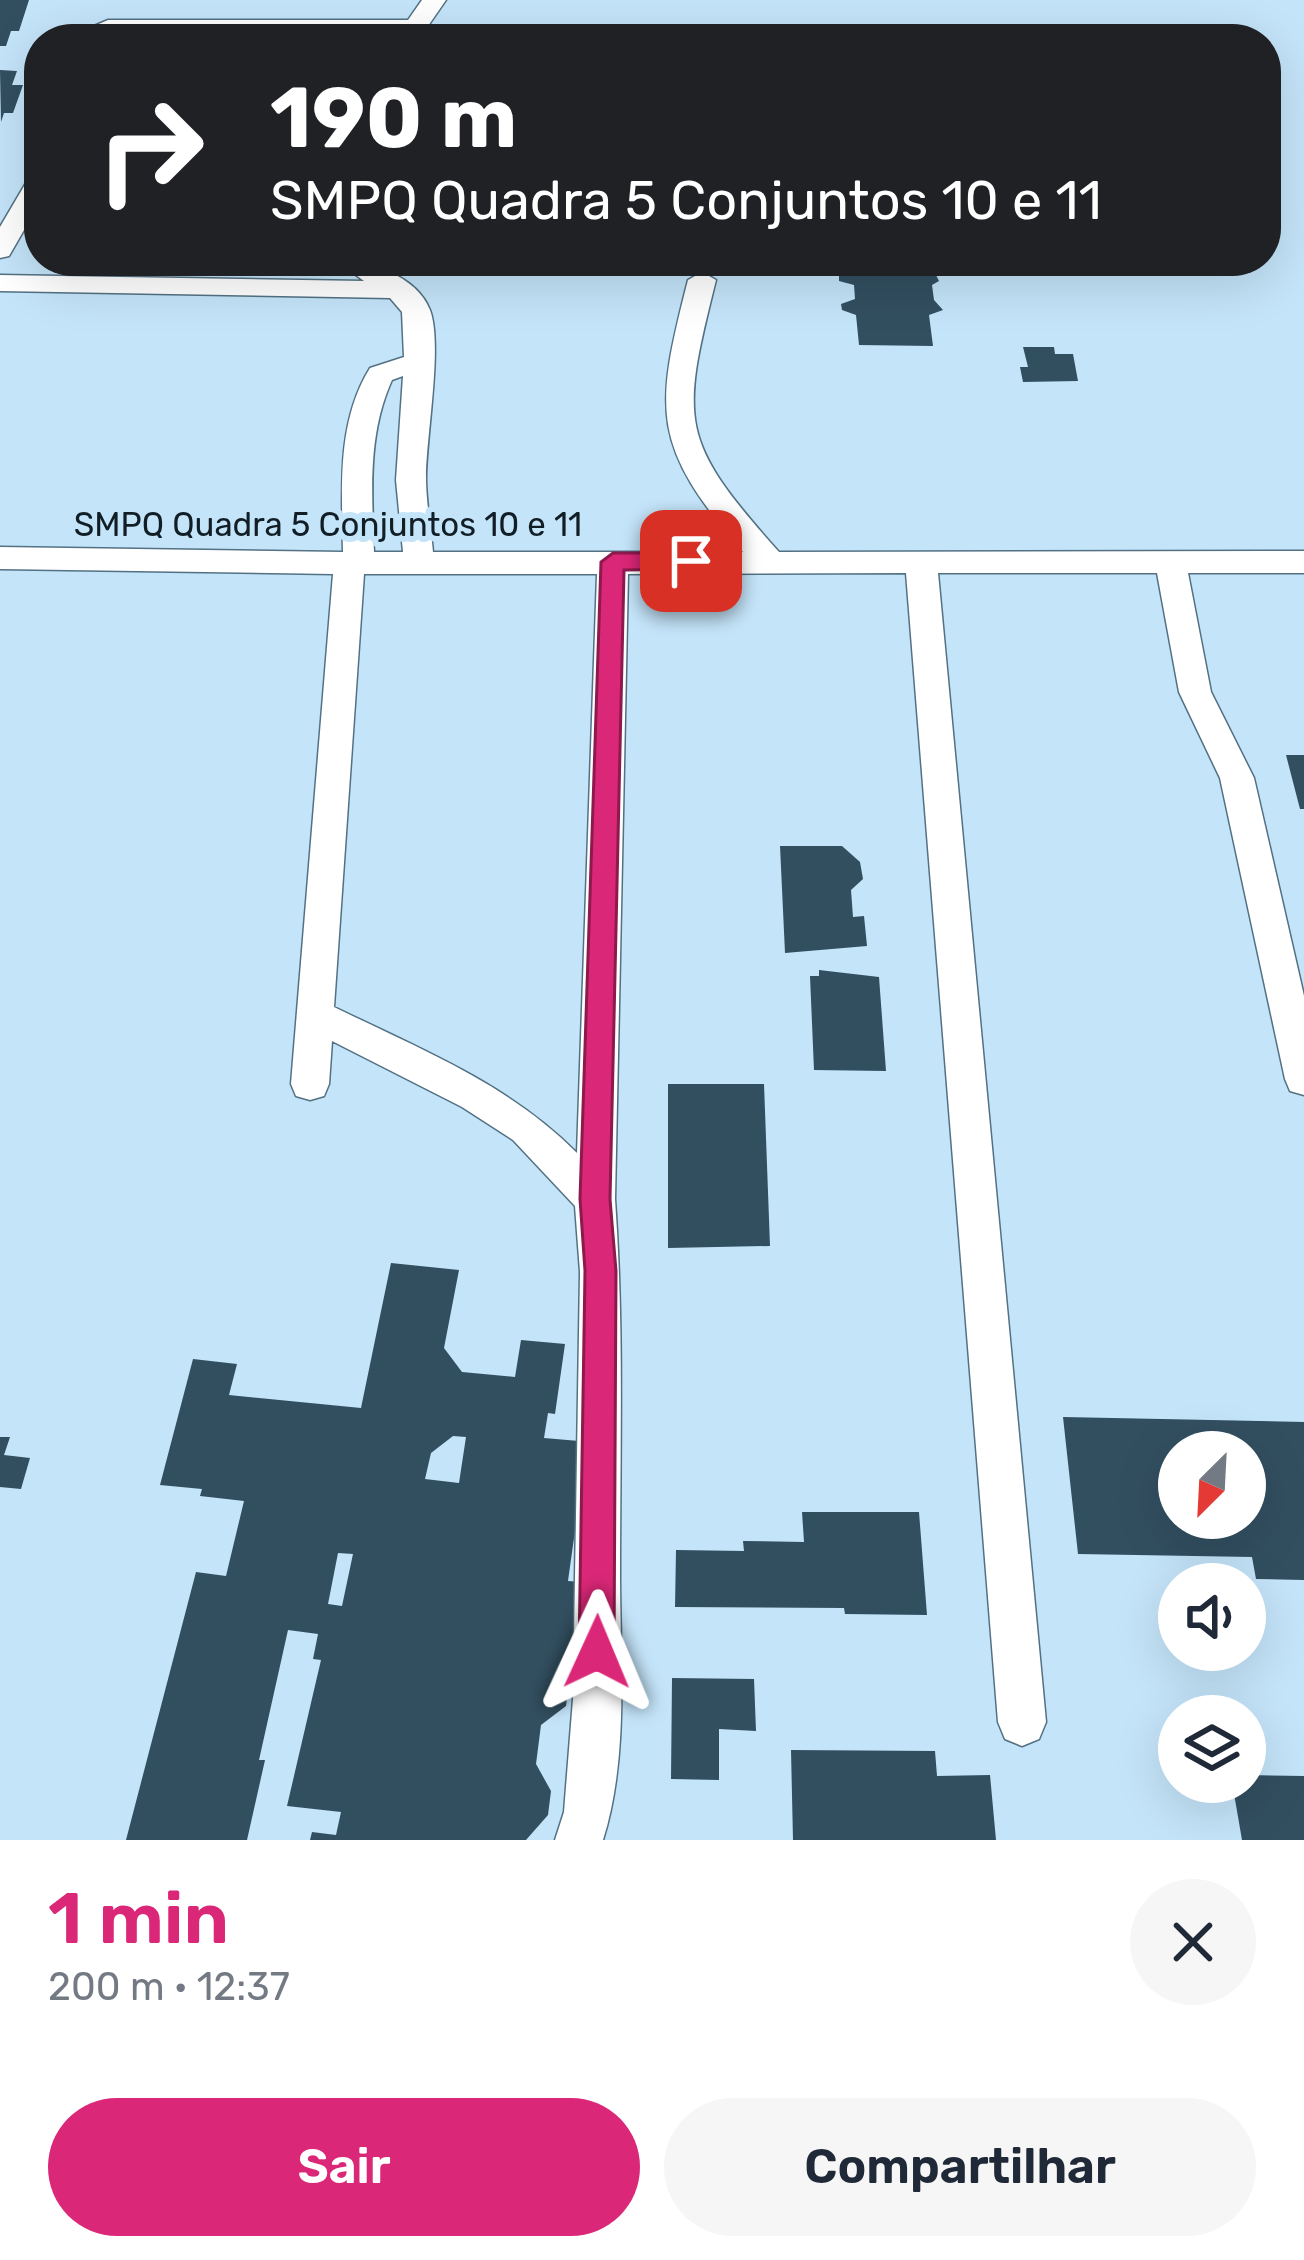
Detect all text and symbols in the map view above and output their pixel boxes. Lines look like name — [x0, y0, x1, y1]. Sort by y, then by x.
text: 190 m — [270, 68, 518, 168]
icon: right — [72, 72, 228, 228]
text: SMPQ Quadra 5 Conjuntos 10 e 11 — [270, 169, 1102, 233]
street label: SMPQ Quadra 5 Conjuntos 10 e 11 — [74, 505, 582, 544]
pin — [640, 510, 742, 612]
icon: arrive — [658, 528, 724, 594]
north arrow — [1158, 1431, 1266, 1539]
map controls — [1158, 1431, 1266, 1803]
button: sound — [1158, 1563, 1266, 1671]
position arrow — [534, 1589, 660, 1715]
button: layers — [1158, 1695, 1266, 1803]
text: 1 min — [48, 1876, 229, 1961]
button: close — [1130, 1879, 1256, 2005]
text: 200 m · 12:37 — [48, 1964, 290, 2010]
button: Sair — [48, 2098, 640, 2236]
button: Compartilhar — [664, 2098, 1256, 2236]

